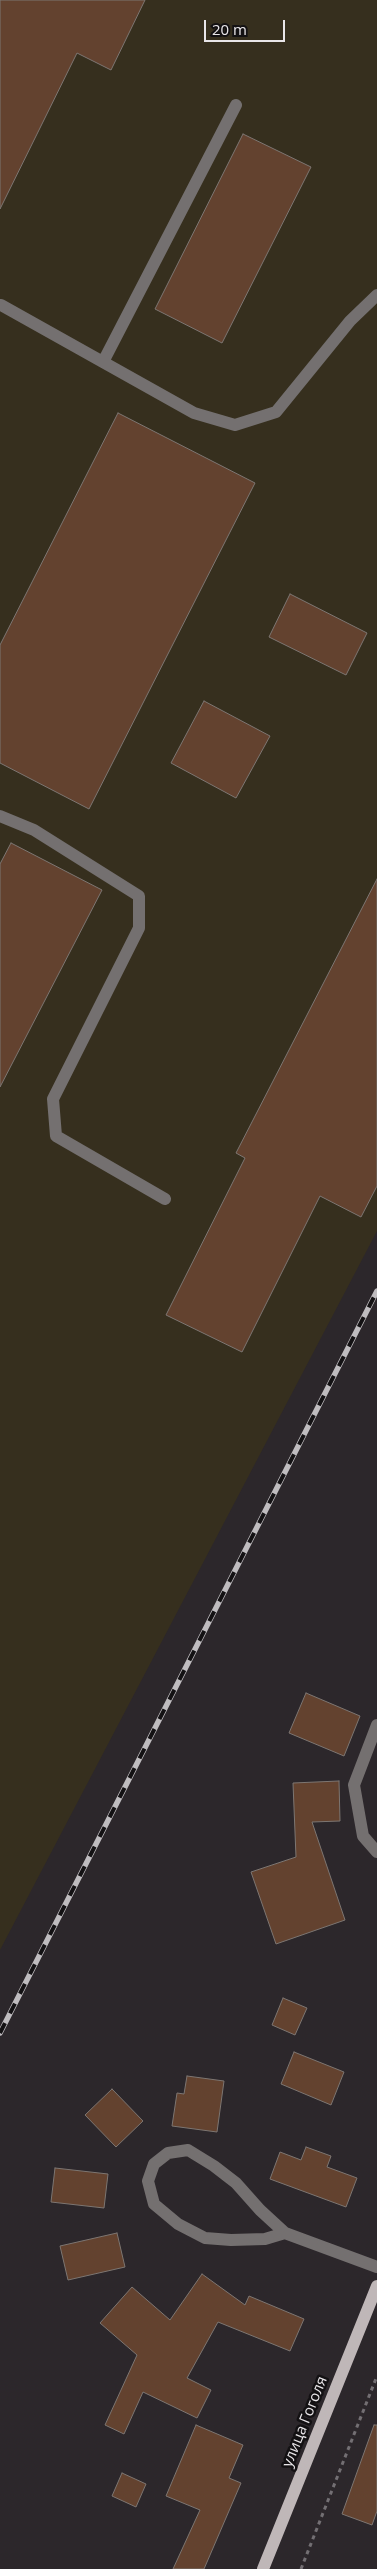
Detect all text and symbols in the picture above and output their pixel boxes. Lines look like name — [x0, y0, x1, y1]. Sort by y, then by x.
scale bar — [207, 10, 288, 42]
text: 20 m — [212, 19, 247, 39]
street label: улица Гоголя — [279, 2374, 331, 2470]

